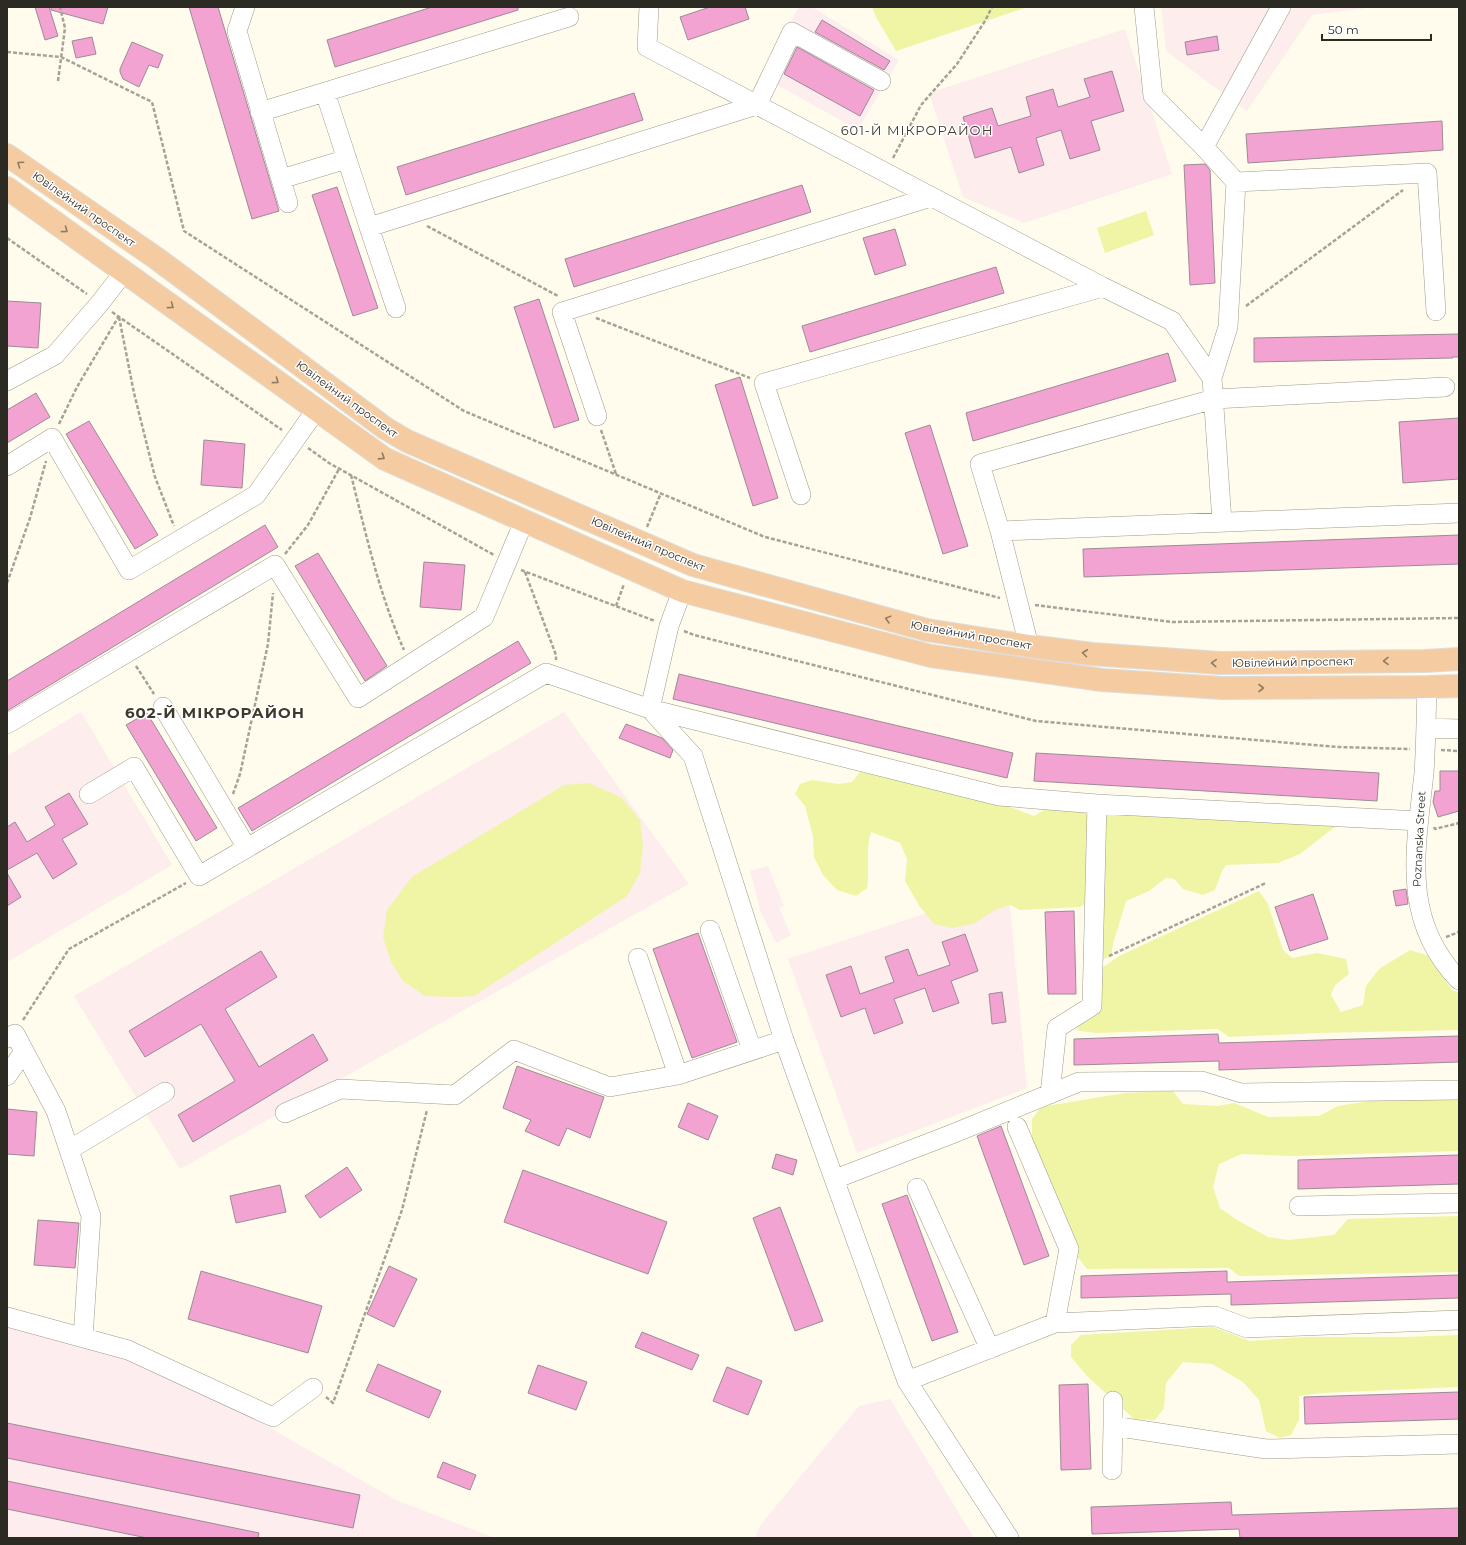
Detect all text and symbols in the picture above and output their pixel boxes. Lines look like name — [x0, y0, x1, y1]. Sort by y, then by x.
scale bar — [1322, 16, 1431, 42]
text: 50 m — [1328, 22, 1359, 37]
district label: 601-Й МІКРОРАЙОН — [841, 122, 993, 138]
one-way arrow — [17, 161, 24, 169]
street label: Ювілейний проспект — [30, 168, 139, 250]
one-way arrow — [61, 225, 68, 232]
one-way arrow — [167, 301, 174, 309]
street label: Ювілейний проспект — [293, 357, 401, 441]
one-way arrow — [272, 376, 279, 383]
one-way arrow — [378, 452, 385, 460]
street label: Ювілейний проспект — [589, 514, 708, 575]
one-way arrow — [885, 615, 892, 624]
street label: Ювілейний проспект — [910, 617, 1033, 653]
one-way arrow — [1082, 648, 1088, 657]
street label: Ювілейний проспект — [1232, 654, 1355, 670]
one-way arrow — [1383, 657, 1389, 665]
one-way arrow — [1211, 658, 1217, 667]
one-way arrow — [1258, 684, 1264, 692]
district label: 602-Й МІКРОРАЙОН — [125, 703, 305, 722]
street label: Poznanska Street — [1409, 790, 1429, 887]

